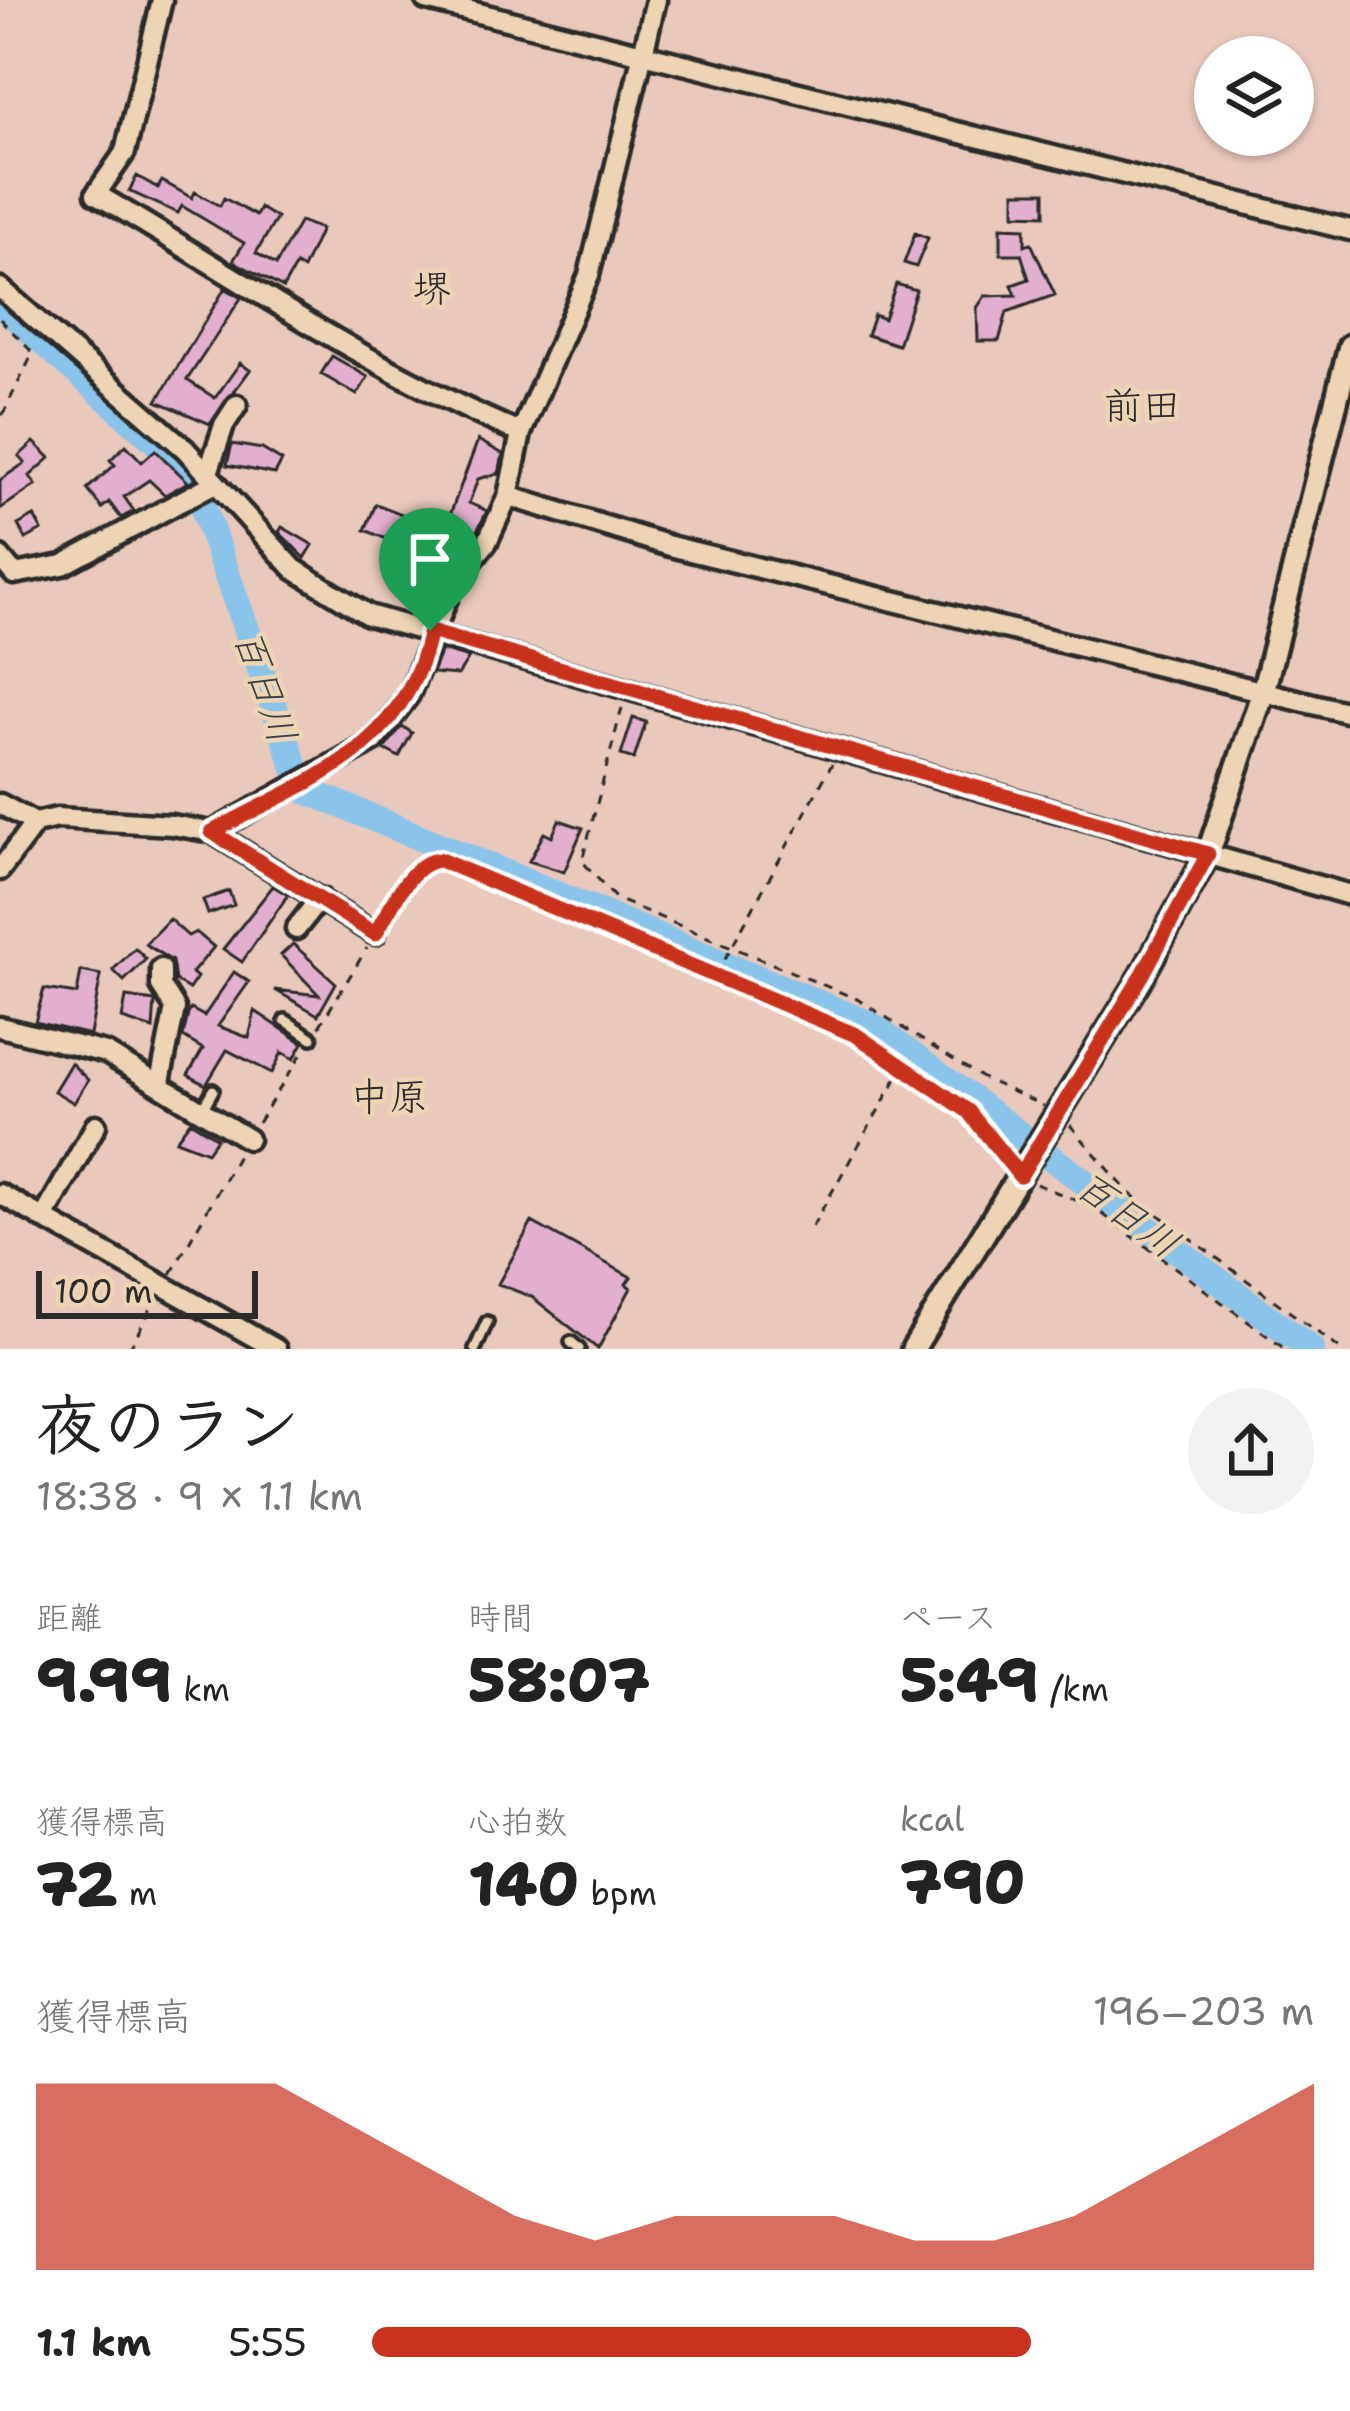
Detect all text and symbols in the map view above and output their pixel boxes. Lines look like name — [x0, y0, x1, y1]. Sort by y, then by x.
map controls — [1194, 36, 1314, 156]
button: layers — [1194, 36, 1314, 156]
district label: 堺 — [412, 262, 452, 314]
district label: 前田 — [1103, 379, 1181, 431]
pin — [379, 508, 481, 631]
icon: arrive — [397, 526, 463, 592]
water label: 百日川 — [222, 622, 310, 750]
district label: 中原 — [350, 1070, 428, 1122]
water label: 百日川 — [1065, 1159, 1191, 1269]
scale bar — [36, 1265, 258, 1318]
text: 100 m — [54, 1269, 153, 1314]
text: 夜のラン — [36, 1381, 300, 1469]
button: share — [1188, 1388, 1314, 1514]
text: 18:38 · 9 × 1.1 km — [36, 1470, 363, 1522]
text: 距離 — [36, 1595, 102, 1640]
text: 時間 — [468, 1595, 534, 1640]
text: ペース — [900, 1595, 997, 1640]
text: 9.99 — [36, 1640, 172, 1720]
text: 58:07 — [468, 1640, 650, 1720]
text: 5:49 — [900, 1640, 1039, 1720]
text: km — [172, 1667, 230, 1712]
text: /km — [1039, 1667, 1109, 1712]
text: kcal — [900, 1797, 964, 1842]
text: 獲得標高 — [36, 1799, 168, 1844]
text: 心拍数 — [468, 1799, 567, 1844]
text: 790 — [900, 1842, 1026, 1922]
text: 72 — [36, 1844, 117, 1924]
text: 140 — [468, 1844, 579, 1924]
text: m — [117, 1871, 157, 1916]
text: bpm — [579, 1871, 657, 1916]
text: 196–203 m — [1093, 1985, 1314, 2037]
text: 獲得標高 — [36, 1990, 192, 2042]
text: 1.1 km — [36, 2316, 151, 2368]
text: 5:55 — [228, 2316, 307, 2368]

